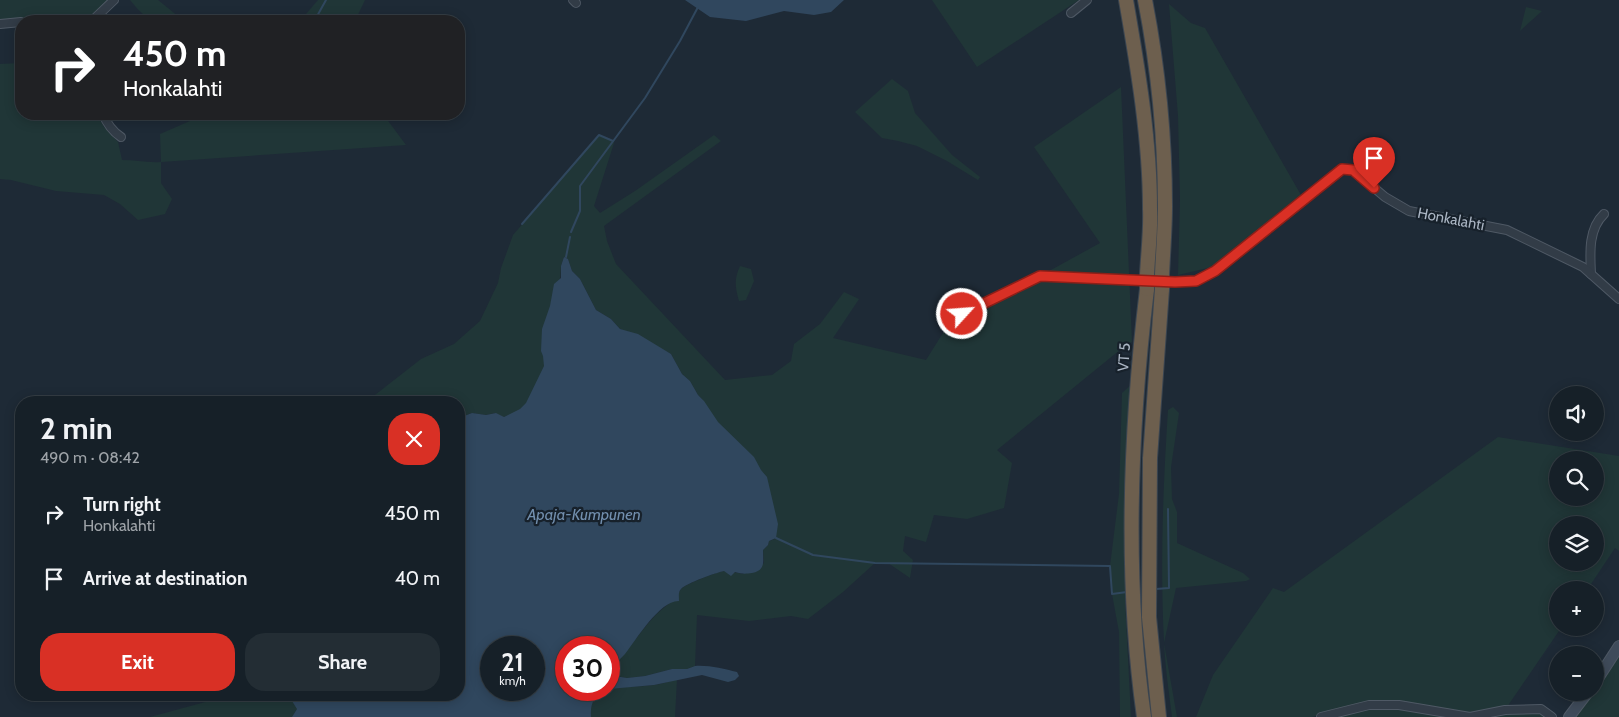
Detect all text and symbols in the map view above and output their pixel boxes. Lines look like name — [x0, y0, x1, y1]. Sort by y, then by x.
text: 450 m — [123, 32, 227, 75]
icon: right — [40, 35, 105, 100]
text: Honkalahti — [123, 75, 223, 102]
pin — [1353, 137, 1395, 188]
icon: arrive — [1360, 144, 1388, 172]
street label: Honkalahti — [1416, 204, 1486, 234]
position arrow — [935, 287, 987, 339]
street label: VT 5 — [1114, 342, 1134, 372]
map controls — [1549, 386, 1604, 701]
button: sound — [1549, 386, 1604, 441]
text: 2 min — [40, 410, 112, 447]
button: close — [388, 413, 440, 465]
text: 490 m · 08:42 — [40, 448, 140, 467]
button: search — [1549, 451, 1604, 506]
text: Turn right — [83, 493, 161, 516]
icon: right — [40, 500, 68, 528]
text: 450 m — [385, 502, 440, 525]
water label: Apaja-Kumpunen — [526, 505, 641, 524]
text: Honkalahti — [83, 516, 155, 535]
button: layers — [1549, 516, 1604, 571]
icon: arrive — [40, 565, 68, 593]
text: Arrive at destination — [83, 567, 247, 590]
text: 40 m — [395, 567, 440, 590]
button: + — [1549, 581, 1604, 636]
button: Exit — [40, 633, 235, 691]
button: Share — [245, 633, 440, 691]
speed limit sign: 30 — [555, 636, 620, 701]
button: − — [1549, 646, 1604, 701]
text: 21 — [501, 647, 524, 677]
text: km/h — [499, 673, 526, 688]

